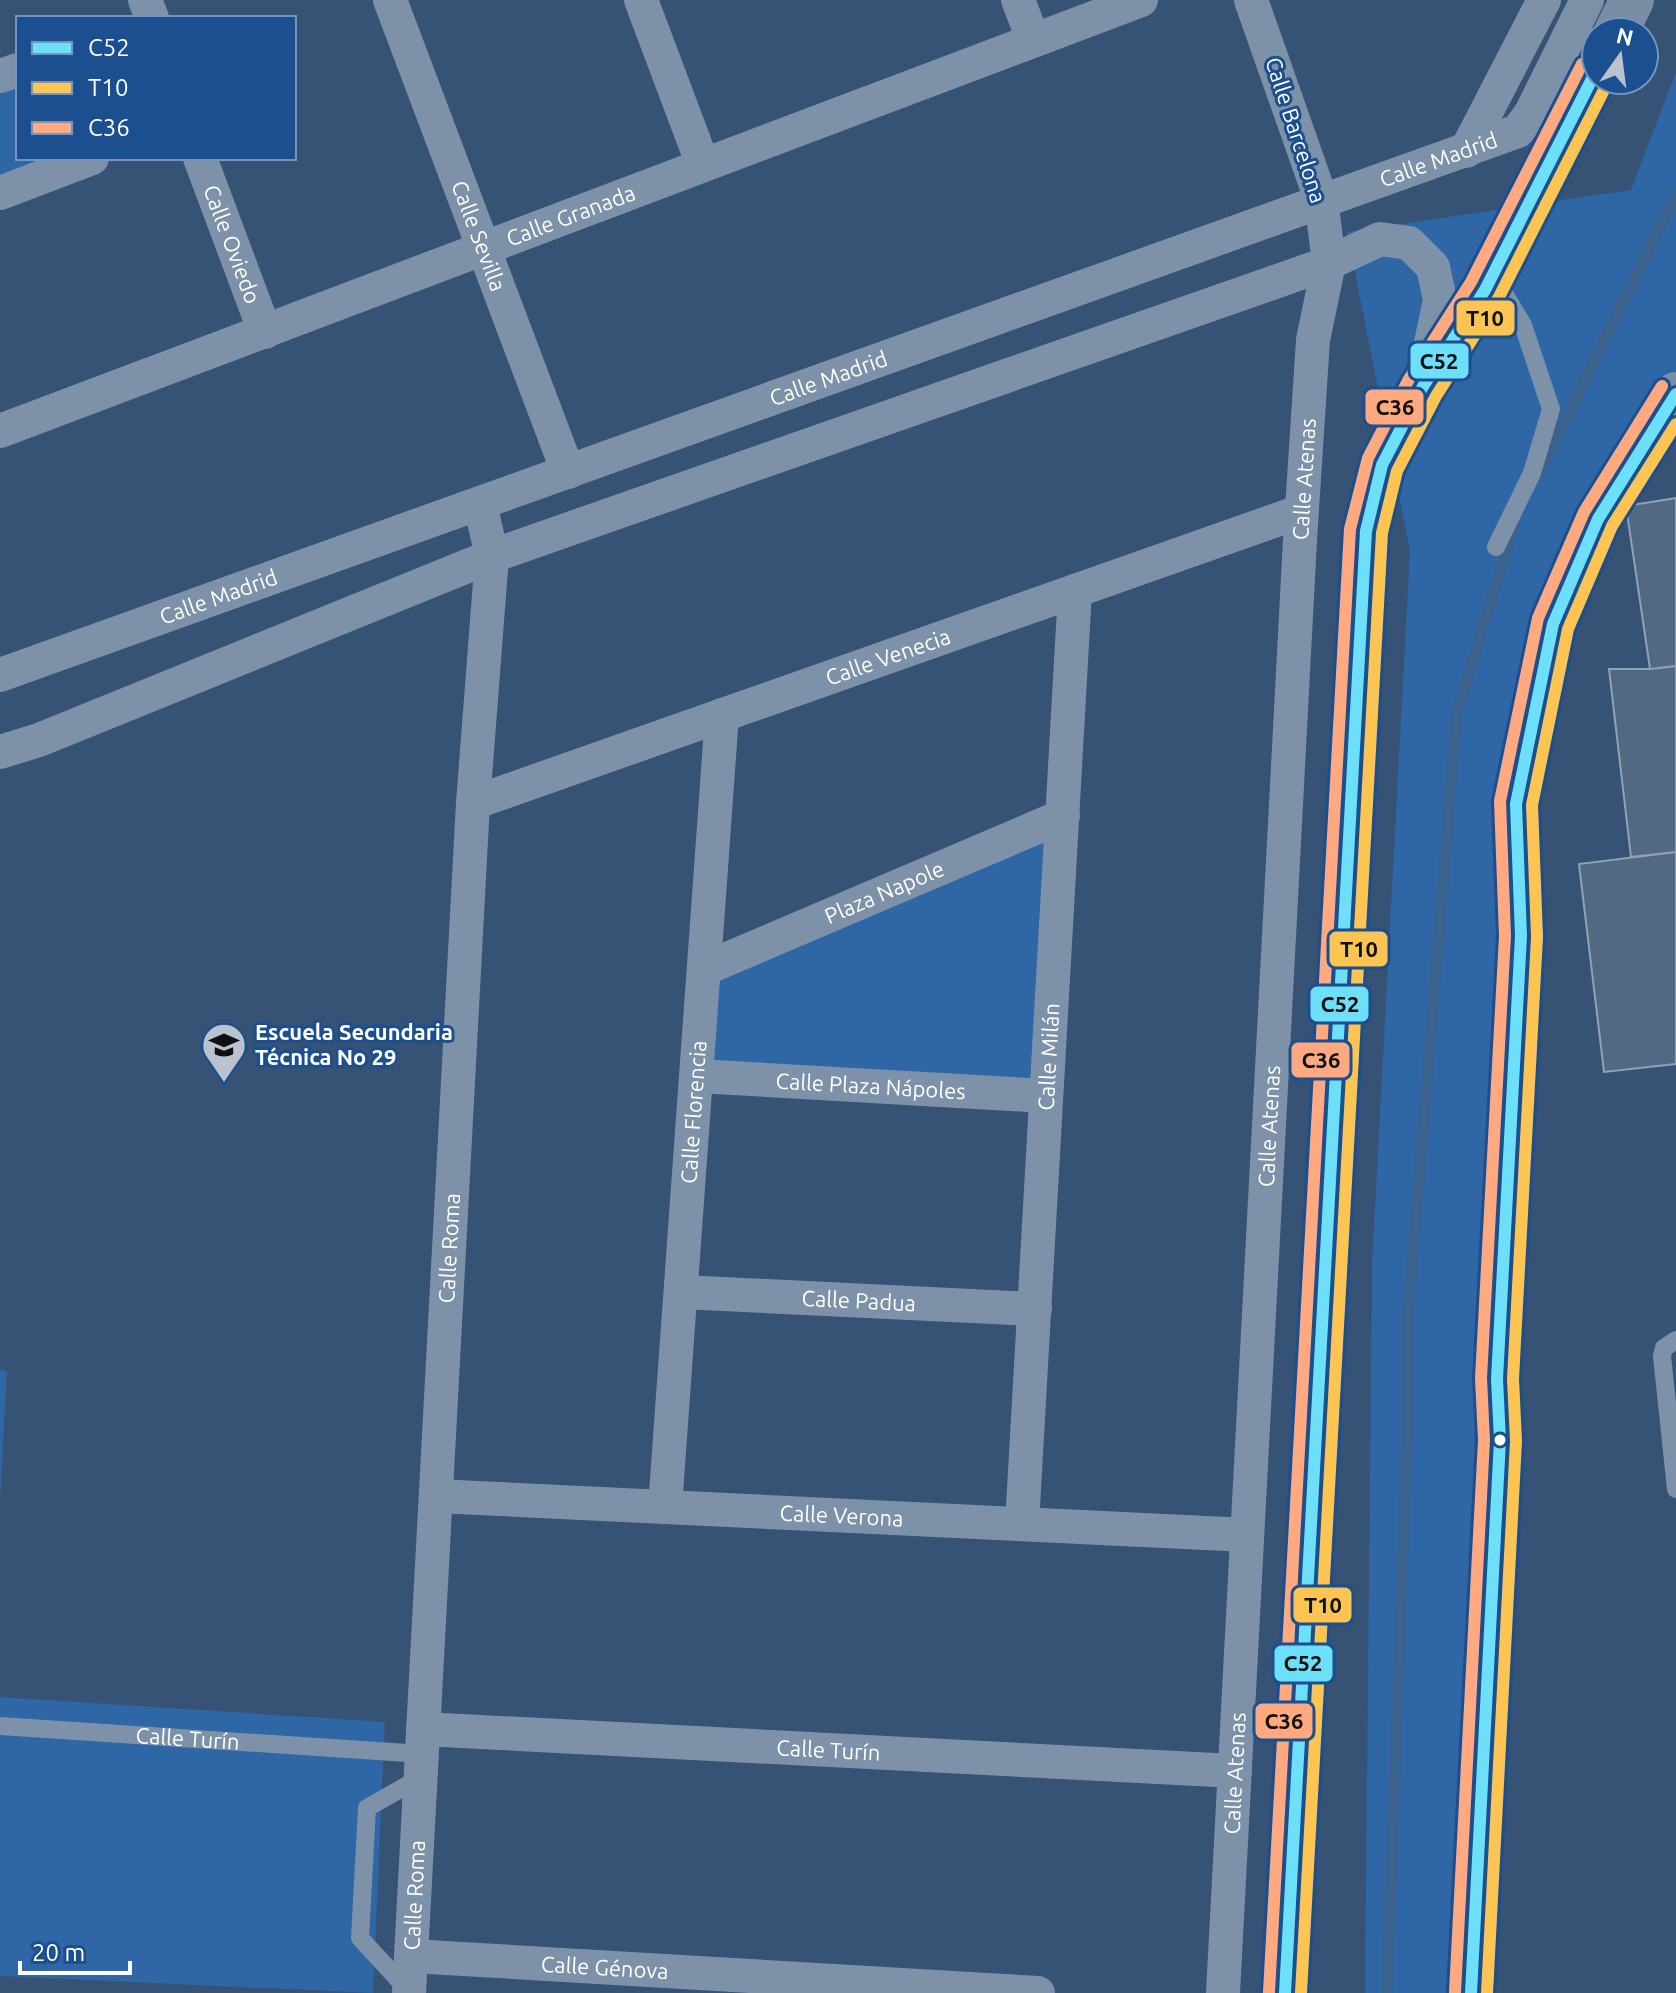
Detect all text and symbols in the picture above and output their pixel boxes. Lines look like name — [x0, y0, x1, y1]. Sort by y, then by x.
legend — [16, 16, 296, 160]
north arrow — [1580, 16, 1660, 96]
text: N — [1614, 22, 1636, 50]
text: C52 — [88, 34, 130, 61]
street label: Calle Barcelona — [1261, 54, 1332, 206]
text: T10 — [88, 74, 128, 101]
text: C36 — [88, 114, 130, 141]
street label: Calle Madrid — [1376, 126, 1501, 192]
street label: Calle Sevilla — [447, 177, 512, 294]
street label: Calle Granada — [503, 179, 638, 251]
street label: Calle Oviedo — [199, 181, 266, 307]
line badge: T10 — [1455, 299, 1516, 337]
text: T10 — [1466, 305, 1504, 330]
line badge: C52 — [1409, 342, 1470, 380]
street label: Calle Madrid — [766, 345, 891, 410]
text: C52 — [1420, 348, 1458, 373]
line badge: C36 — [1364, 388, 1425, 426]
text: C36 — [1376, 394, 1414, 419]
street label: Calle Atenas — [1287, 417, 1320, 541]
street label: Calle Madrid — [156, 564, 281, 629]
street label: Calle Venecia — [822, 623, 954, 690]
street label: Plaza Napole — [821, 855, 948, 928]
line badge: T10 — [1328, 930, 1389, 968]
text: T10 — [1340, 936, 1378, 961]
line badge: C52 — [1309, 985, 1370, 1023]
text: C52 — [1321, 991, 1359, 1016]
street label: Calle Milán — [1033, 1002, 1064, 1111]
place label: Escuela Secundaria Técnica No 29 — [255, 1019, 453, 1069]
school or university icon: Escuela Secundaria Técnica No 29 — [200, 1021, 248, 1084]
street label: Calle Florencia — [675, 1039, 711, 1185]
line badge: C36 — [1290, 1041, 1351, 1079]
text: C36 — [1302, 1047, 1340, 1072]
street label: Calle Atenas — [1253, 1065, 1284, 1188]
street label: Calle Plaza Nápoles — [775, 1068, 967, 1103]
street label: Calle Roma — [433, 1192, 464, 1304]
street label: Calle Padua — [801, 1285, 917, 1315]
unlabelled marker — [1492, 1432, 1508, 1448]
street label: Calle Verona — [779, 1500, 904, 1530]
line badge: T10 — [1292, 1586, 1353, 1624]
text: T10 — [1304, 1592, 1342, 1617]
line badge: C52 — [1273, 1644, 1334, 1683]
text: C52 — [1284, 1650, 1322, 1675]
line badge: C36 — [1254, 1702, 1314, 1740]
text: C36 — [1265, 1708, 1303, 1733]
street label: Calle Atenas — [1218, 1712, 1250, 1835]
street label: Calle Turín — [135, 1722, 240, 1754]
street label: Calle Turín — [776, 1734, 881, 1765]
street label: Calle Roma — [398, 1839, 429, 1951]
scale bar — [20, 1925, 130, 1975]
text: 20 m — [32, 1939, 85, 1966]
street label: Calle Génova — [540, 1951, 669, 1983]

